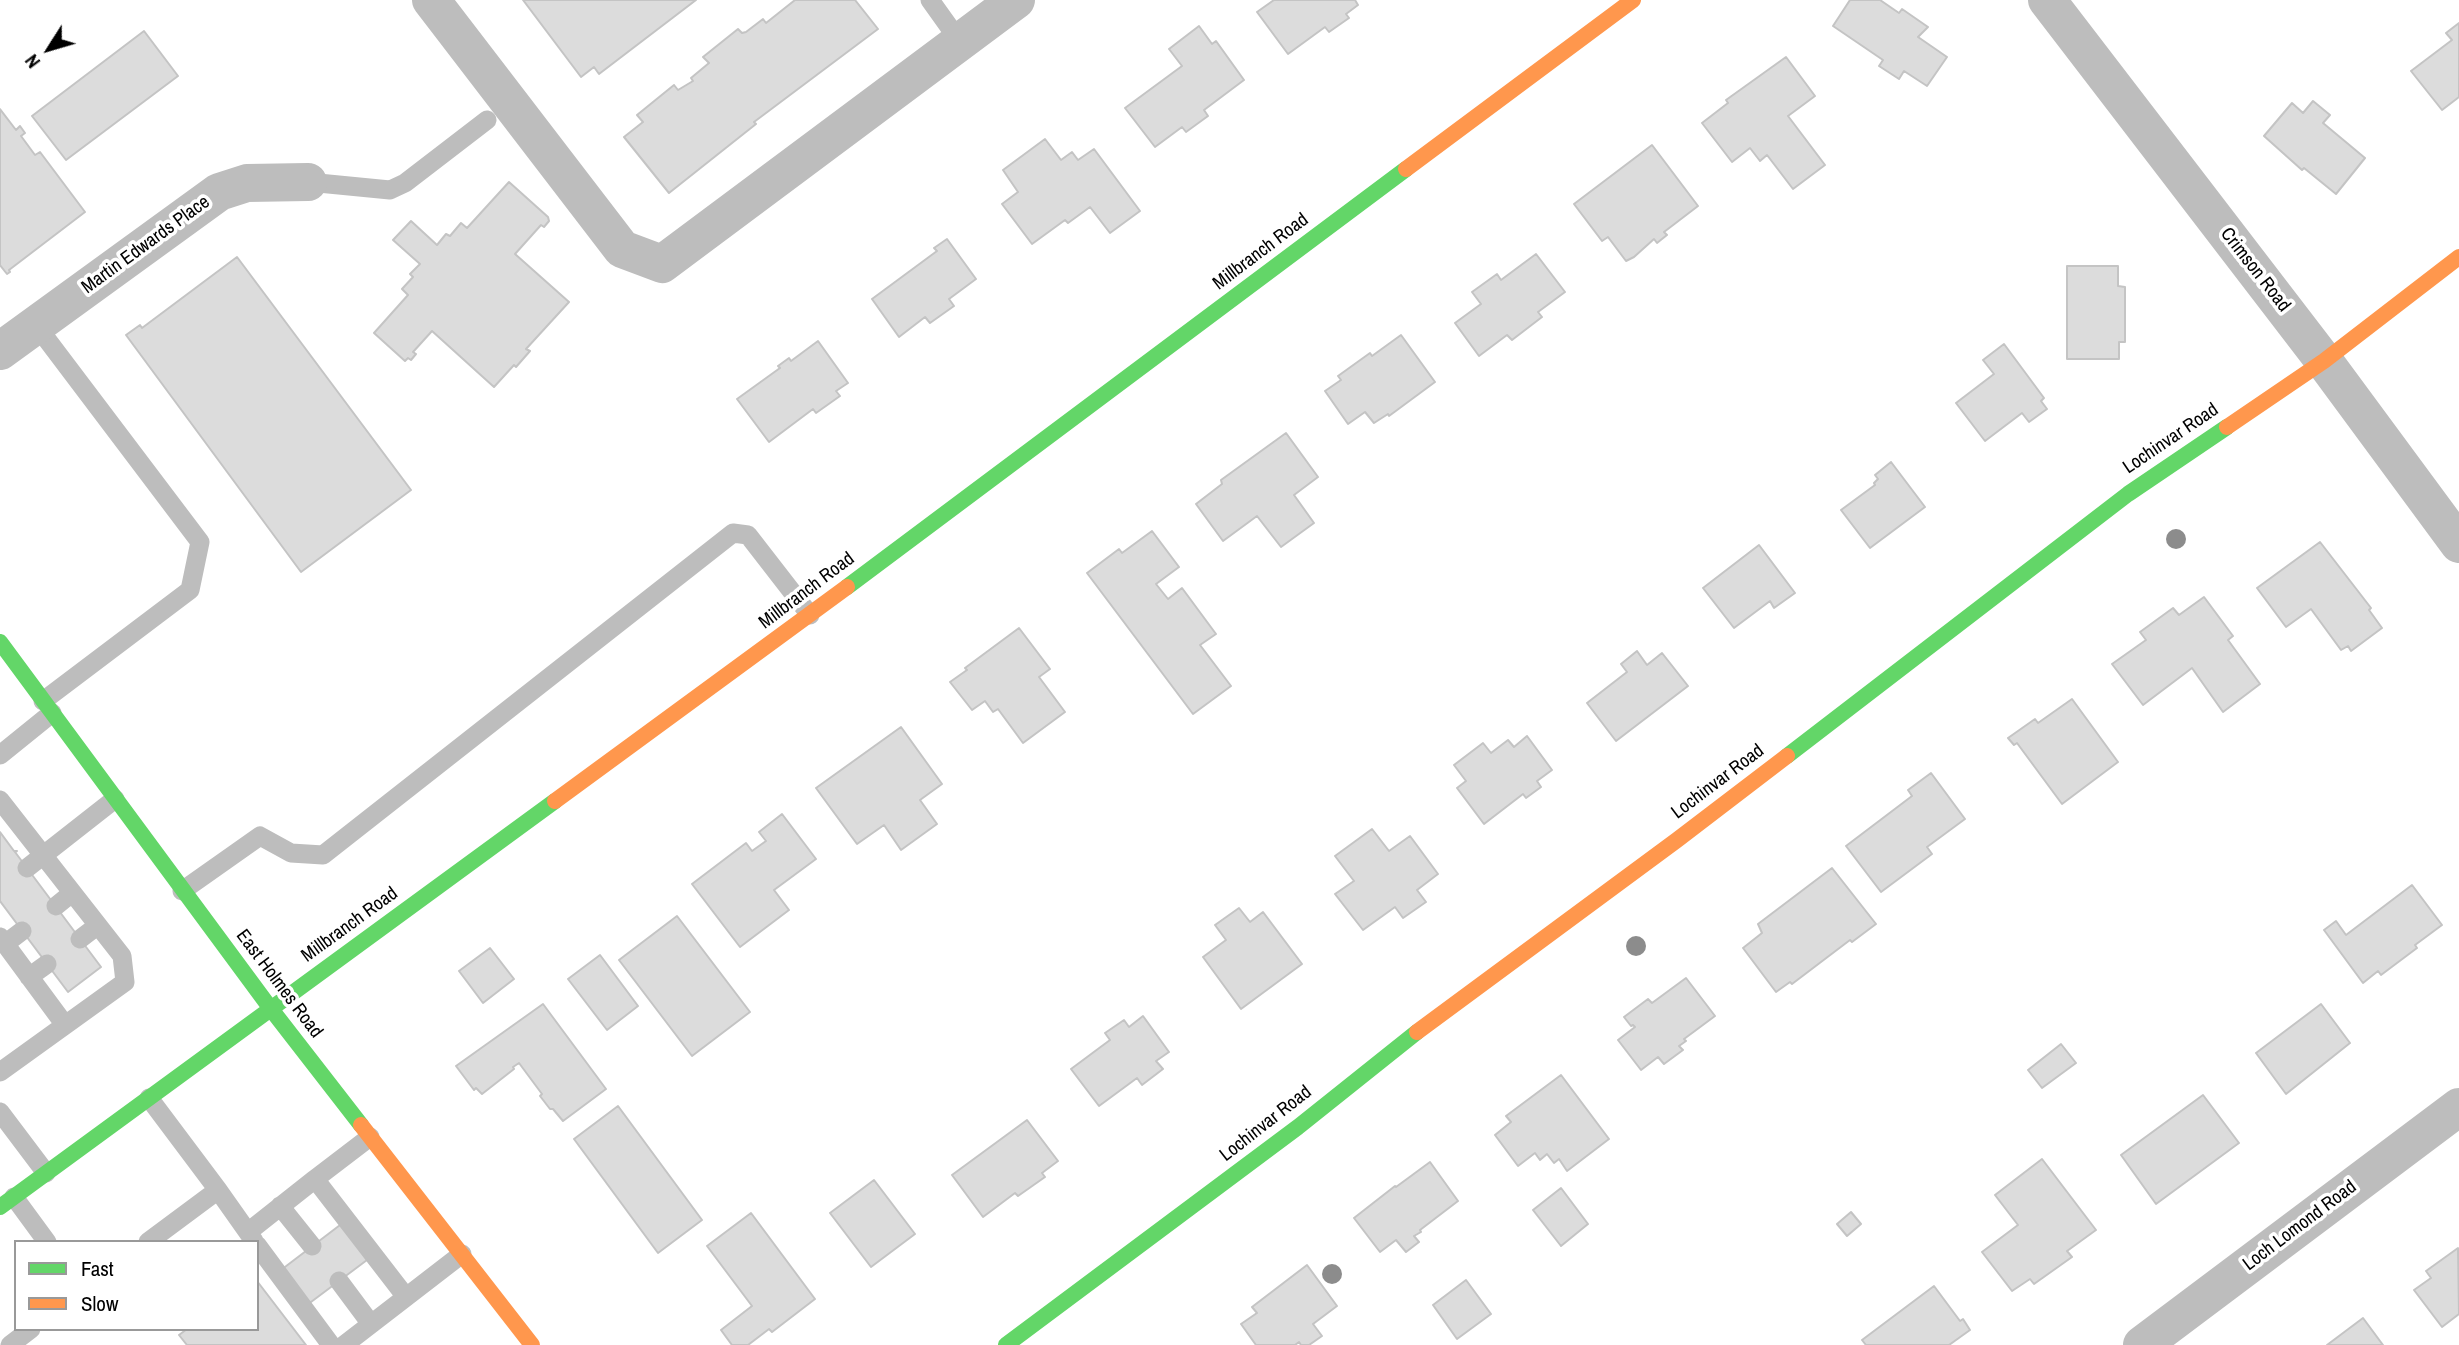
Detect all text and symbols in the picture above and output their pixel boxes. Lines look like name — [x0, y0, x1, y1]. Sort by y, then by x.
north arrow — [14, 14, 84, 84]
text: N — [18, 49, 46, 74]
street label: Martin Edwards Place — [78, 191, 214, 299]
street label: Millbranch Road — [1209, 209, 1313, 295]
street label: Crimson Road — [2215, 223, 2295, 317]
street label: Lochinvar Road — [2119, 399, 2223, 479]
street label: Millbranch Road — [755, 548, 859, 634]
street label: Lochinvar Road — [1667, 740, 1769, 824]
street label: Millbranch Road — [297, 882, 403, 968]
street label: East Holmes Road — [231, 925, 327, 1043]
street label: Lochinvar Road — [1216, 1081, 1316, 1167]
street label: Loch Lomond Road — [2239, 1176, 2361, 1276]
legend — [14, 1240, 259, 1331]
text: Fast — [81, 1254, 114, 1283]
text: Slow — [81, 1289, 118, 1318]

